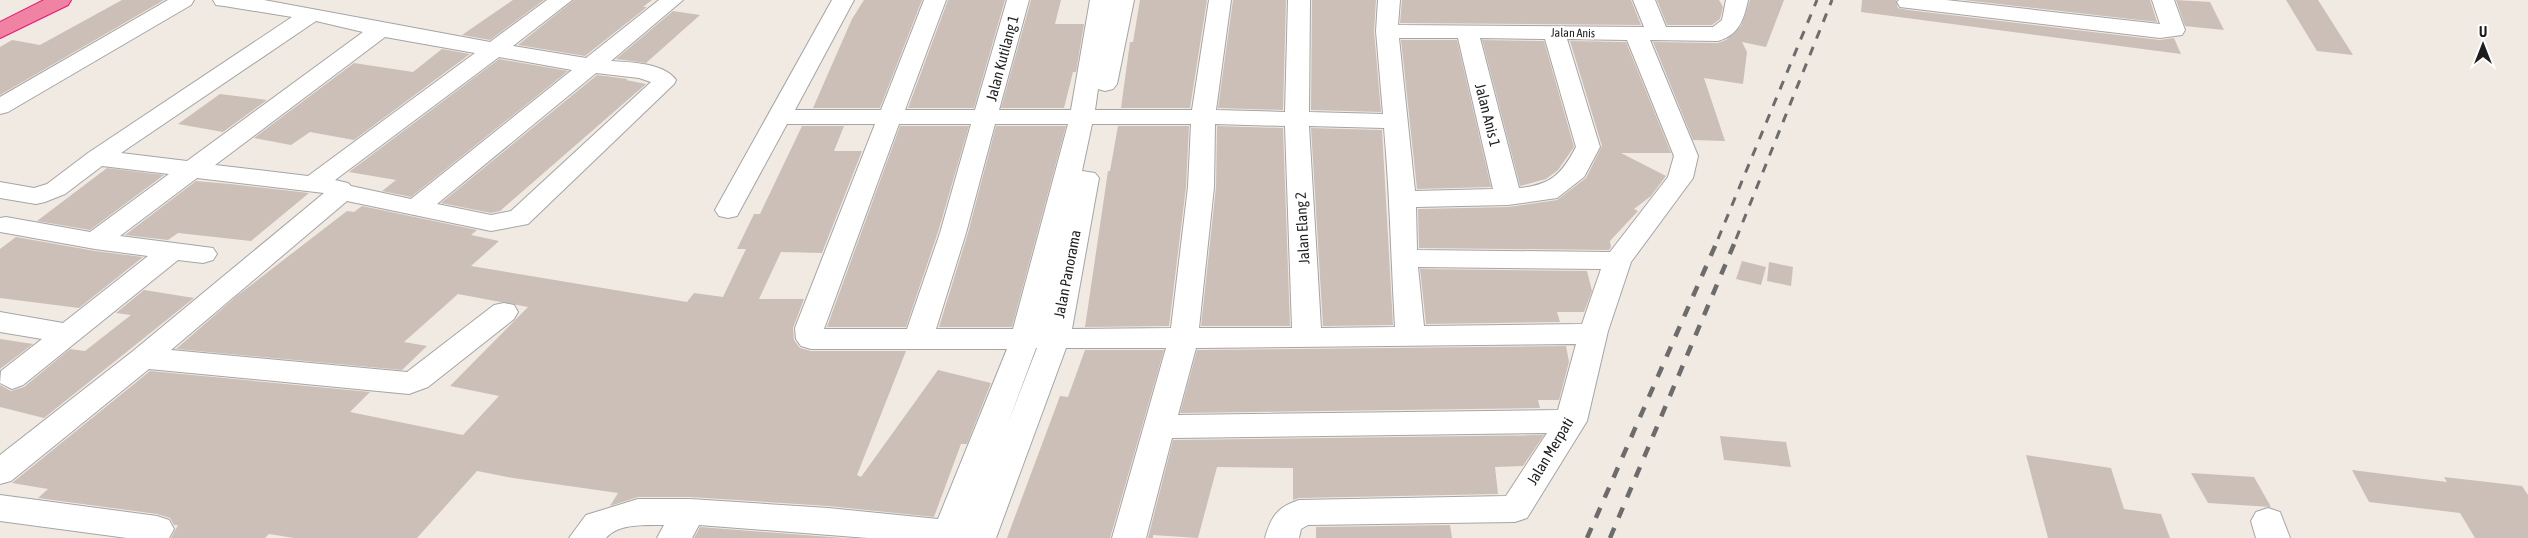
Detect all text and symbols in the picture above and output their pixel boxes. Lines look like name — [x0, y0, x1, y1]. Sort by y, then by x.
street label: Jalan Kutilang 1 — [982, 13, 1022, 103]
north arrow — [2458, 20, 2508, 70]
text: U — [2479, 24, 2487, 40]
street label: Jalan Anis — [1551, 26, 1595, 40]
street label: Jalan Anis 1 — [1472, 82, 1504, 148]
street label: Jalan Elang 2 — [1292, 191, 1312, 265]
street label: Jalan Panorama — [1050, 229, 1084, 319]
street label: Jalan Merpati — [1523, 414, 1577, 488]

